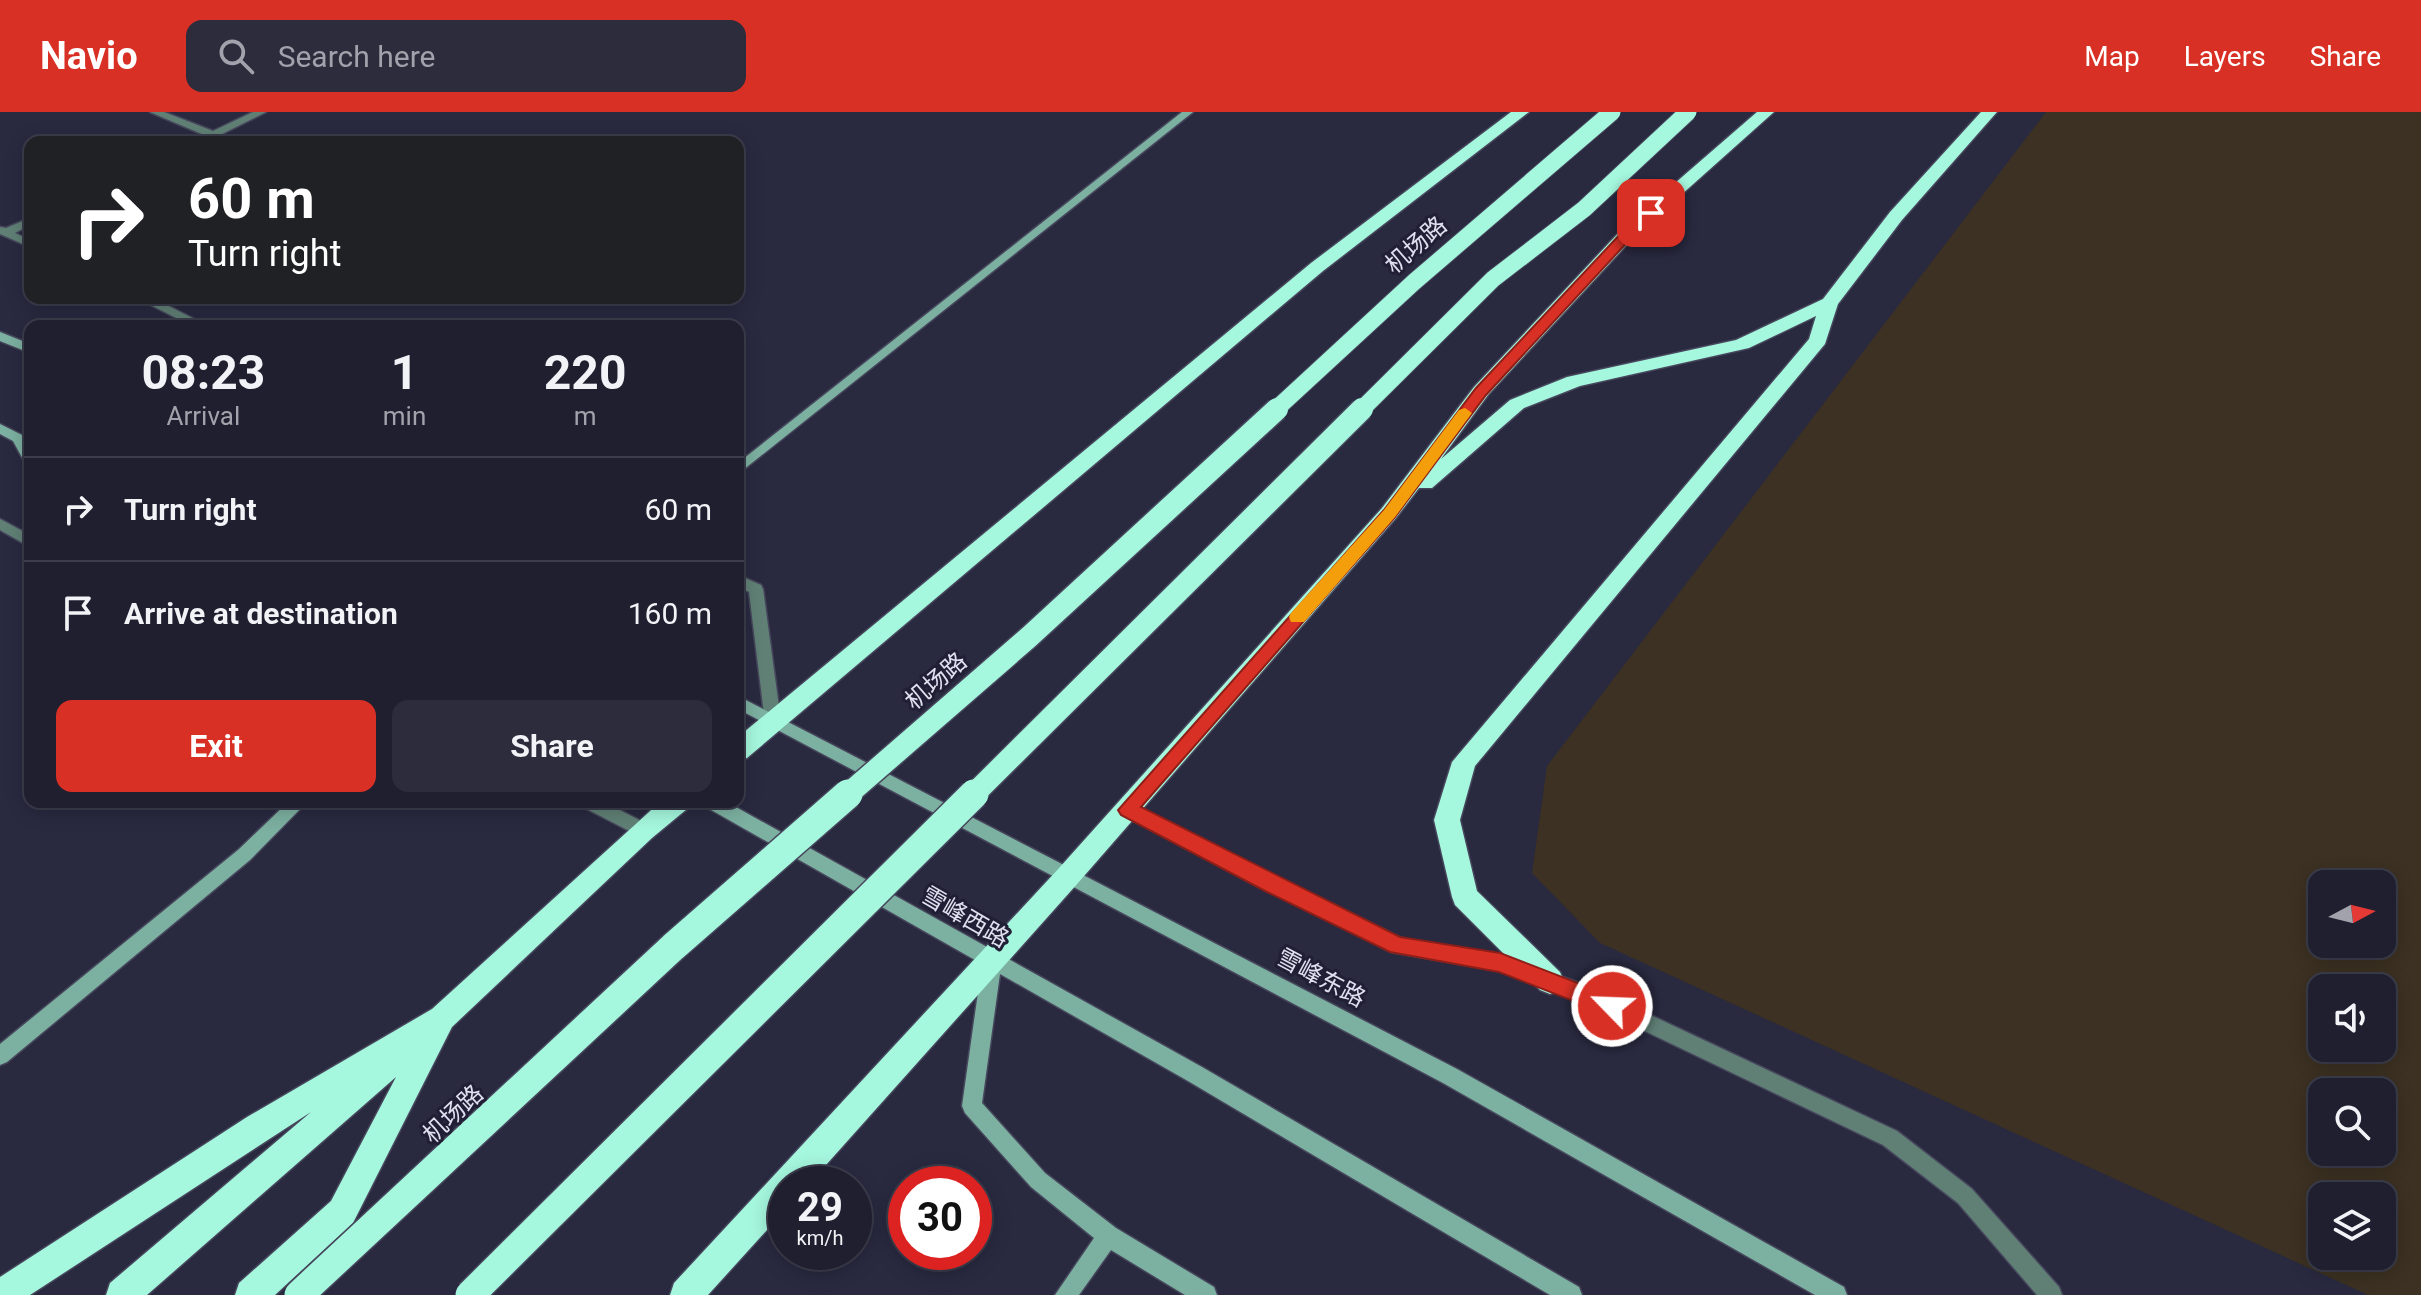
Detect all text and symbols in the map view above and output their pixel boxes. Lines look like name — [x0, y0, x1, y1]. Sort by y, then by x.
search box — [186, 20, 746, 92]
text: Navio — [40, 34, 138, 78]
icon: search — [214, 34, 258, 78]
text: Search here — [278, 39, 435, 74]
text: Map — [2084, 40, 2140, 73]
text: Layers — [2184, 40, 2266, 73]
text: Share — [2310, 40, 2381, 73]
text: 60 m — [188, 166, 315, 232]
icon: right — [56, 168, 160, 272]
pin — [1617, 179, 1685, 247]
icon: arrive — [1629, 191, 1673, 235]
street label: 机场路 — [1380, 211, 1452, 279]
text: Turn right — [188, 233, 341, 275]
text: 08:23 — [142, 344, 265, 401]
text: 1 — [391, 344, 418, 401]
text: 220 — [544, 344, 626, 401]
text: Arrival — [167, 401, 240, 431]
text: min — [383, 401, 426, 431]
text: m — [574, 401, 597, 431]
icon: right — [56, 487, 100, 531]
text: Turn right — [124, 492, 257, 527]
text: 60 m — [645, 492, 712, 527]
icon: arrive — [56, 591, 100, 635]
text: Arrive at destination — [124, 596, 398, 631]
text: 160 m — [628, 596, 712, 631]
street label: 机场路 — [900, 647, 972, 715]
button: Exit — [56, 700, 376, 792]
button: Share — [392, 700, 712, 792]
north arrow — [2308, 870, 2396, 958]
map controls — [2308, 870, 2396, 1270]
street label: 雪峰西路 — [916, 881, 1014, 953]
street label: 雪峰东路 — [1272, 943, 1370, 1013]
position arrow — [1570, 964, 1654, 1048]
button: sound — [2308, 974, 2396, 1062]
button: search — [2308, 1078, 2396, 1166]
street label: 机场路 — [417, 1079, 489, 1149]
speed limit sign: 30 — [888, 1166, 992, 1270]
button: layers — [2308, 1182, 2396, 1270]
text: 29 — [797, 1184, 843, 1231]
text: km/h — [797, 1226, 843, 1250]

